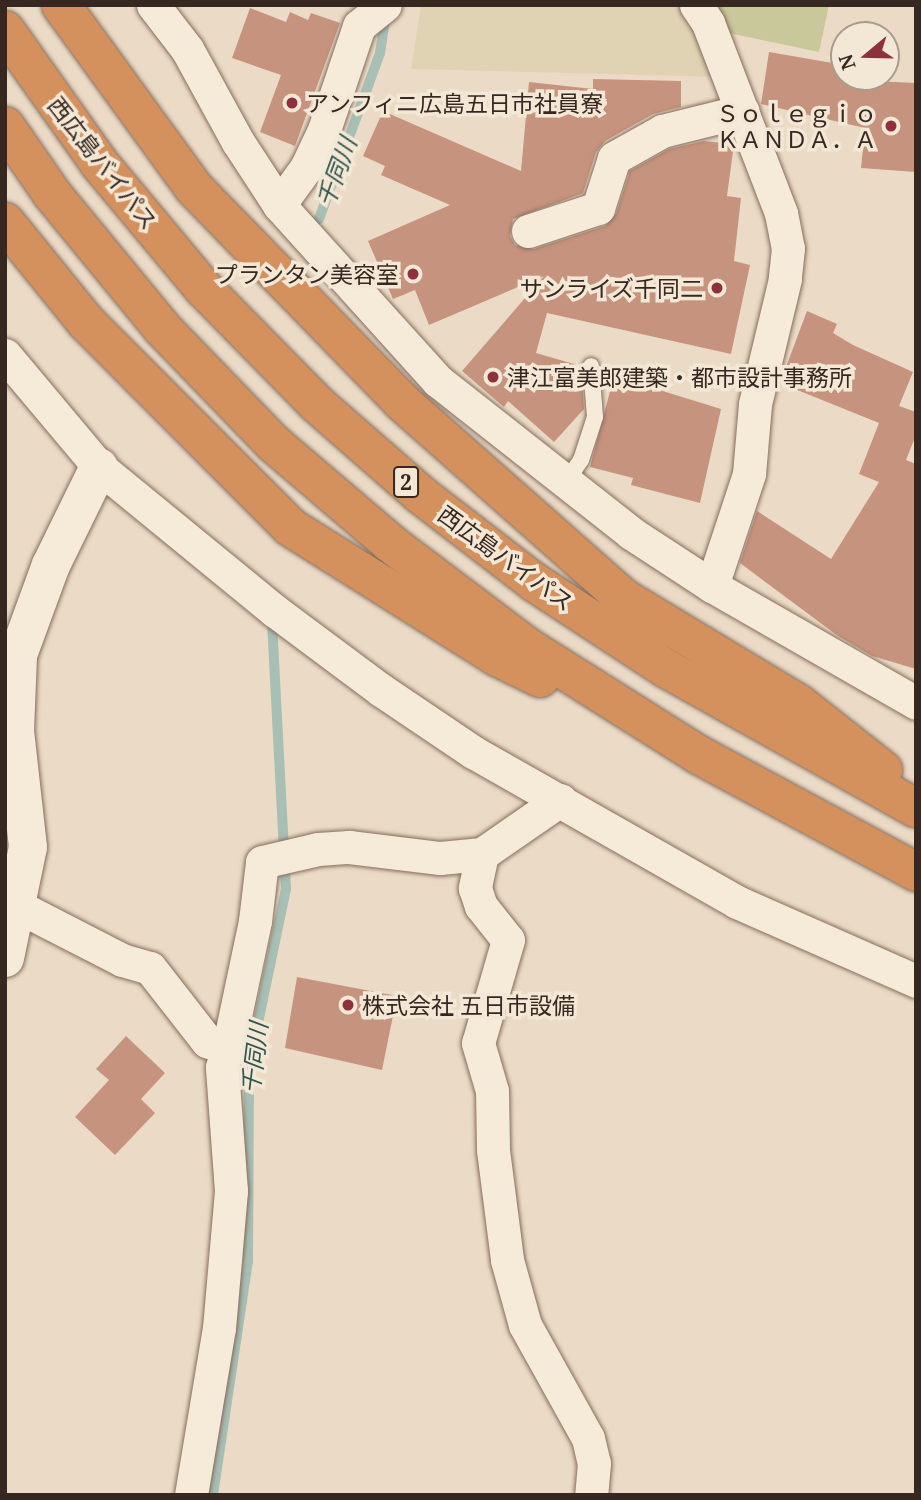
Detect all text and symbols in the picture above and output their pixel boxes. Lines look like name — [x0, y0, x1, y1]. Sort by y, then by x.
north arrow — [830, 21, 900, 91]
text: N — [832, 51, 862, 74]
place label: アンフィニ広島五日市社員寮 — [306, 89, 605, 117]
street label: 西広島バイパス — [43, 91, 163, 235]
marker: アンフィニ広島五日市社員寮 — [284, 95, 300, 111]
place label: Ｓｏｌｅｇｉｏ ＫＡＮＤＡ．Ａ — [716, 99, 877, 153]
marker: Ｓｏｌｅｇｉｏ ＫＡＮＤＡ．Ａ — [883, 118, 899, 134]
water label: 千同川 — [310, 133, 362, 211]
place label: プランタン美容室 — [215, 260, 399, 288]
marker: プランタン美容室 — [405, 266, 421, 282]
place label: サンライズ千同二 — [519, 274, 703, 302]
marker: サンライズ千同二 — [709, 280, 725, 296]
place label: 津江富美郎建築・都市設計事務所 — [507, 363, 852, 391]
marker: 津江富美郎建築・都市設計事務所 — [485, 369, 501, 385]
road number: 2 — [392, 464, 420, 500]
street label: 西広島バイパス — [433, 500, 579, 616]
place label: 株式会社 五日市設備 — [362, 991, 575, 1019]
marker: 株式会社 五日市設備 — [340, 997, 356, 1013]
water label: 千同川 — [235, 1021, 273, 1095]

